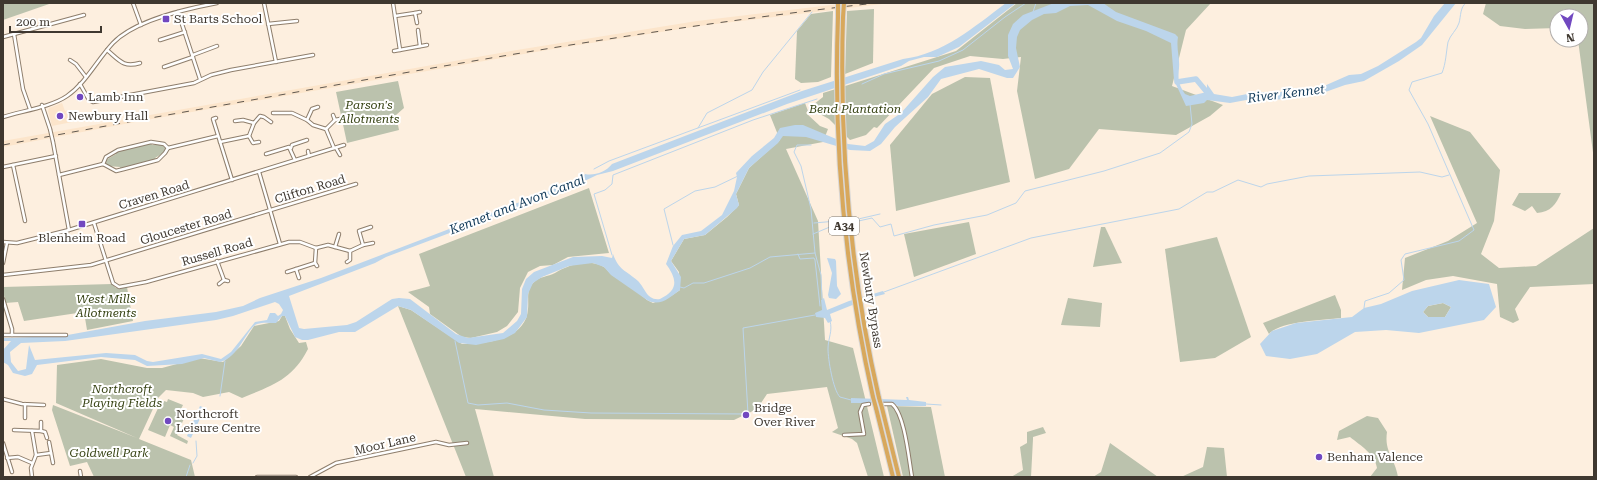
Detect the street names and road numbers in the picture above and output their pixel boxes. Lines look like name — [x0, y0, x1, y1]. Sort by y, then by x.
street label: Clifton Road — [273, 172, 347, 206]
street label: Craven Road — [117, 178, 191, 212]
street label: Gloucester Road — [138, 206, 234, 248]
road number: A34 — [829, 217, 859, 235]
street label: Russell Road — [180, 235, 254, 269]
street label: Newbury Bypass — [856, 251, 886, 349]
street label: Moor Lane — [353, 430, 417, 458]

